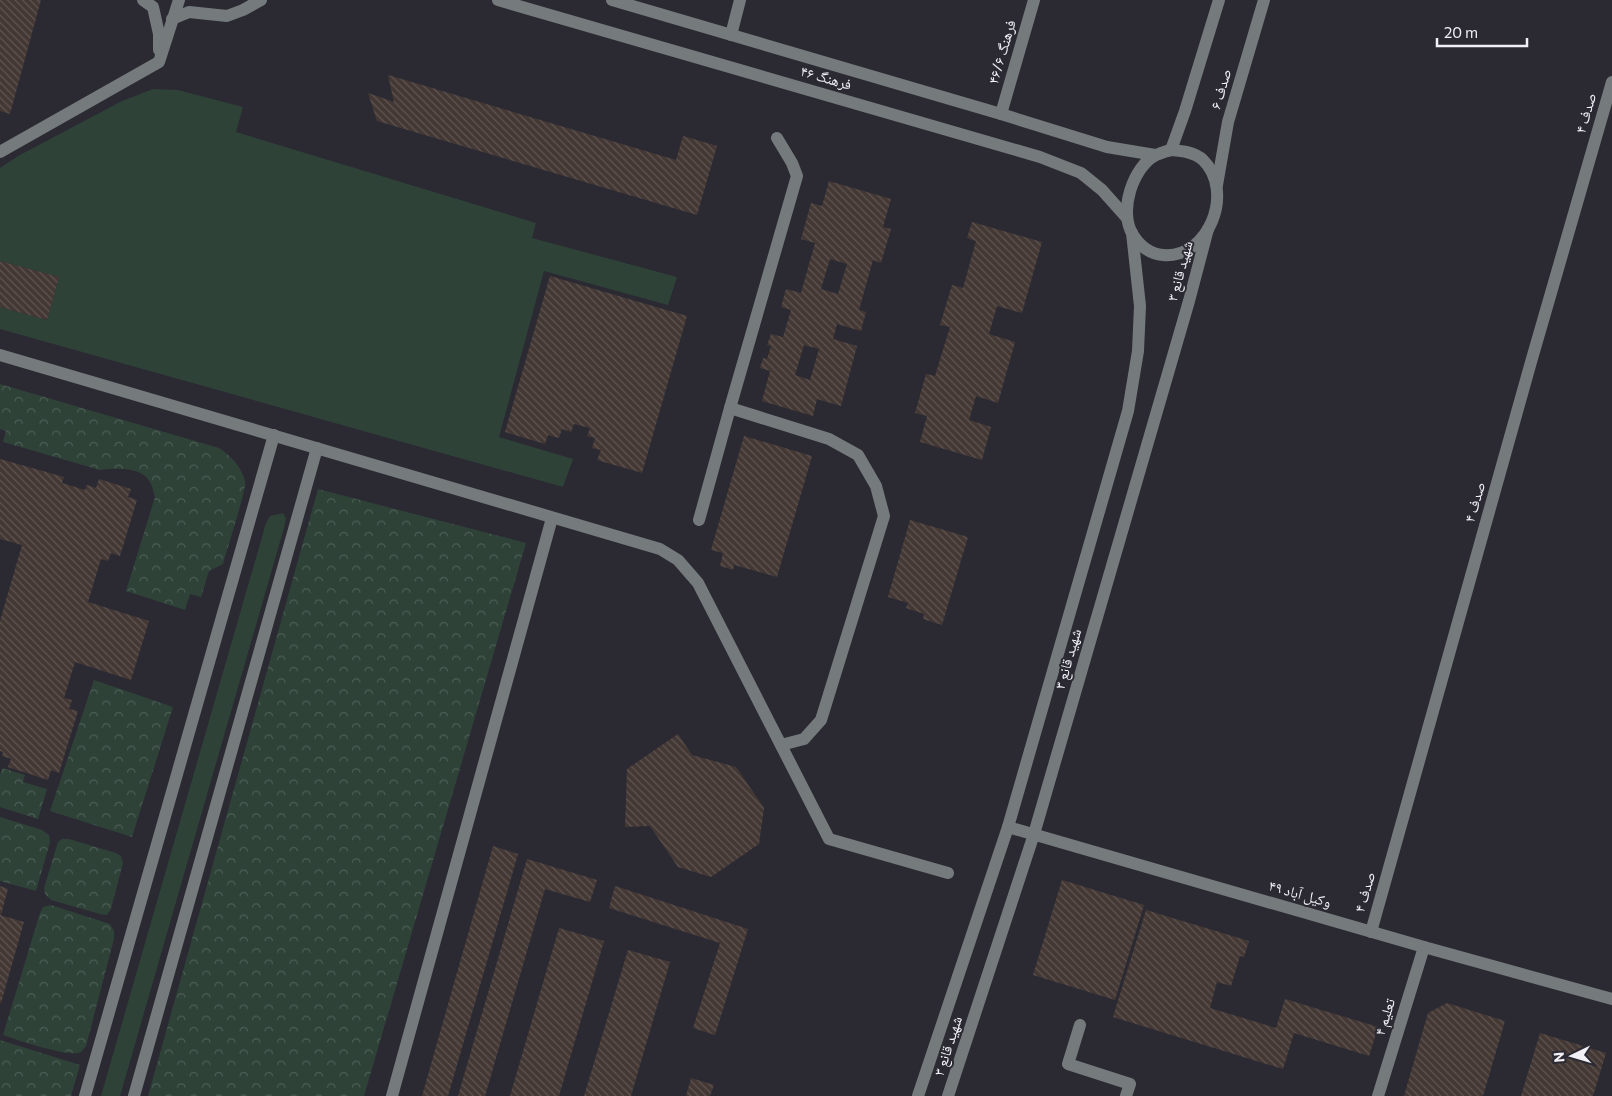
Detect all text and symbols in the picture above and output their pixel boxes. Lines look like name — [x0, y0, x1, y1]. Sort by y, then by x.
scale bar — [1437, 15, 1527, 47]
street label: فرهنگ ۴۶/۶ — [983, 18, 1020, 86]
text: 20 m — [1444, 23, 1478, 41]
street label: فرهنگ ۴۶ — [798, 61, 854, 94]
street label: صدف ۶ — [1206, 66, 1234, 111]
street label: صدف ۴ — [1571, 90, 1599, 135]
street label: شهید قانع ۳ — [1162, 238, 1198, 304]
street label: صدف ۴ — [1460, 479, 1488, 524]
street label: شهید قانع ۳ — [1050, 626, 1086, 692]
street label: صدف ۴ — [1350, 869, 1378, 914]
street label: وکیل آباد ۴۹ — [1266, 876, 1334, 912]
street label: تعلیم ۴ — [1370, 995, 1400, 1038]
street label: شهید قانع ۳ — [929, 1013, 967, 1079]
north arrow — [1547, 1031, 1597, 1081]
text: N — [1550, 1051, 1567, 1063]

